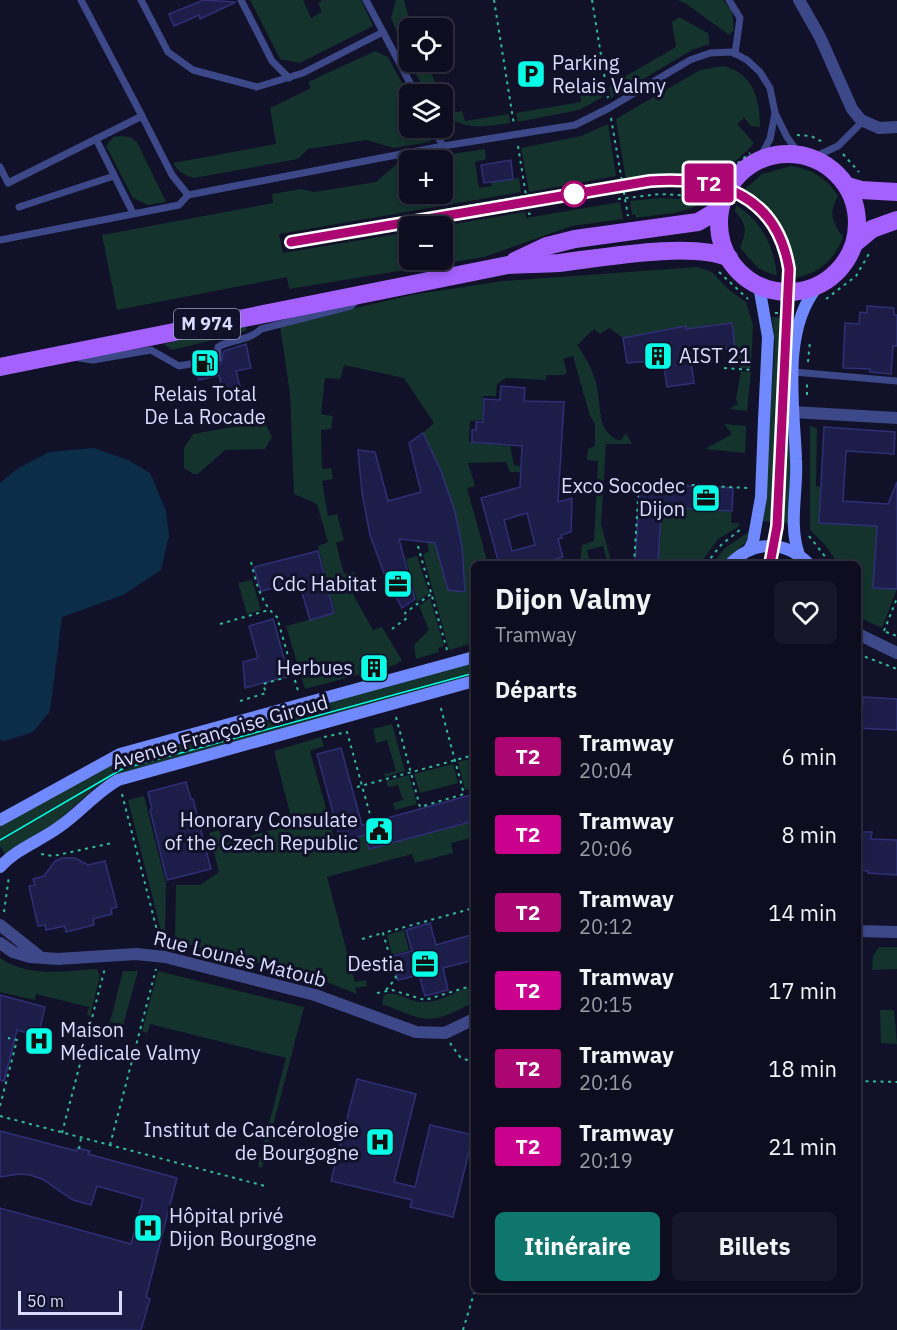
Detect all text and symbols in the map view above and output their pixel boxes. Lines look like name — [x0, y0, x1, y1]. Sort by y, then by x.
map controls — [399, 18, 453, 270]
button: locate — [399, 18, 453, 72]
place label: Parking Relais Valmy — [552, 49, 666, 99]
parking icon: Parking Relais Valmy — [515, 58, 547, 90]
button: layers — [399, 84, 453, 138]
button: + — [399, 150, 453, 204]
line badge: T2 — [682, 164, 736, 202]
text: T2 — [697, 169, 721, 197]
unlabelled marker — [561, 181, 587, 207]
button: − — [399, 216, 453, 270]
road number: M 974 — [174, 309, 240, 339]
building icon: AIST 21 — [642, 340, 674, 372]
place label: AIST 21 — [679, 342, 751, 369]
fuel station icon: Relais Total De La Rocade — [189, 347, 221, 379]
place label: Relais Total De La Rocade — [144, 380, 266, 430]
place label: Exco Socodec Dijon — [561, 472, 685, 522]
office icon: Exco Socodec Dijon — [690, 482, 722, 514]
office icon: Cdc Habitat — [382, 568, 414, 600]
place label: Cdc Habitat — [272, 570, 377, 597]
text: Dijon Valmy — [495, 580, 651, 617]
button: heart — [774, 581, 837, 644]
text: Tramway — [495, 621, 577, 648]
building icon: Herbues — [358, 652, 390, 684]
place label: Herbues — [277, 654, 353, 681]
text: Départs — [495, 675, 577, 704]
street label: Avenue Françoise Giroud — [109, 688, 331, 775]
text: Tramway — [579, 728, 674, 757]
text: T2 — [516, 742, 540, 770]
text: 6 min — [781, 742, 837, 771]
text: 20:04 — [579, 757, 633, 784]
place label: Honorary Consulate of the Czech Republic — [164, 806, 358, 856]
text: Tramway — [579, 806, 674, 835]
public building icon: Honorary Consulate of the Czech Republic — [363, 815, 395, 847]
text: T2 — [516, 820, 540, 848]
text: 8 min — [781, 820, 837, 849]
text: 20:06 — [579, 835, 633, 862]
text: Tramway — [579, 884, 674, 913]
text: T2 — [516, 898, 540, 926]
text: 14 min — [768, 898, 837, 927]
text: 20:12 — [579, 913, 633, 940]
street label: Rue Lounès Matoub — [151, 924, 329, 993]
office icon: Destia — [409, 948, 441, 980]
place label: Destia — [347, 950, 404, 977]
text: Tramway — [579, 962, 674, 991]
text: T2 — [516, 976, 540, 1004]
text: 17 min — [768, 976, 837, 1005]
text: 20:15 — [579, 991, 633, 1018]
place label: Maison Médicale Valmy — [60, 1016, 201, 1066]
hospital icon: Maison Médicale Valmy — [23, 1025, 55, 1057]
text: Tramway — [579, 1040, 674, 1069]
text: T2 — [516, 1054, 540, 1082]
text: 18 min — [768, 1054, 837, 1083]
text: 20:16 — [579, 1069, 633, 1096]
place label: Institut de Cancérologie de Bourgogne — [144, 1116, 359, 1166]
text: Tramway — [579, 1118, 674, 1147]
hospital icon: Institut de Cancérologie de Bourgogne — [364, 1126, 396, 1158]
text: T2 — [516, 1132, 540, 1160]
text: 21 min — [768, 1132, 837, 1161]
text: 20:19 — [579, 1147, 633, 1174]
place label: Hôpital privé Dijon Bourgogne — [169, 1202, 317, 1252]
hospital icon: Hôpital privé Dijon Bourgogne — [132, 1212, 164, 1244]
button: Itinéraire — [495, 1212, 660, 1281]
button: Billets — [672, 1212, 837, 1281]
scale bar — [18, 1288, 122, 1316]
text: 50 m — [27, 1291, 64, 1311]

